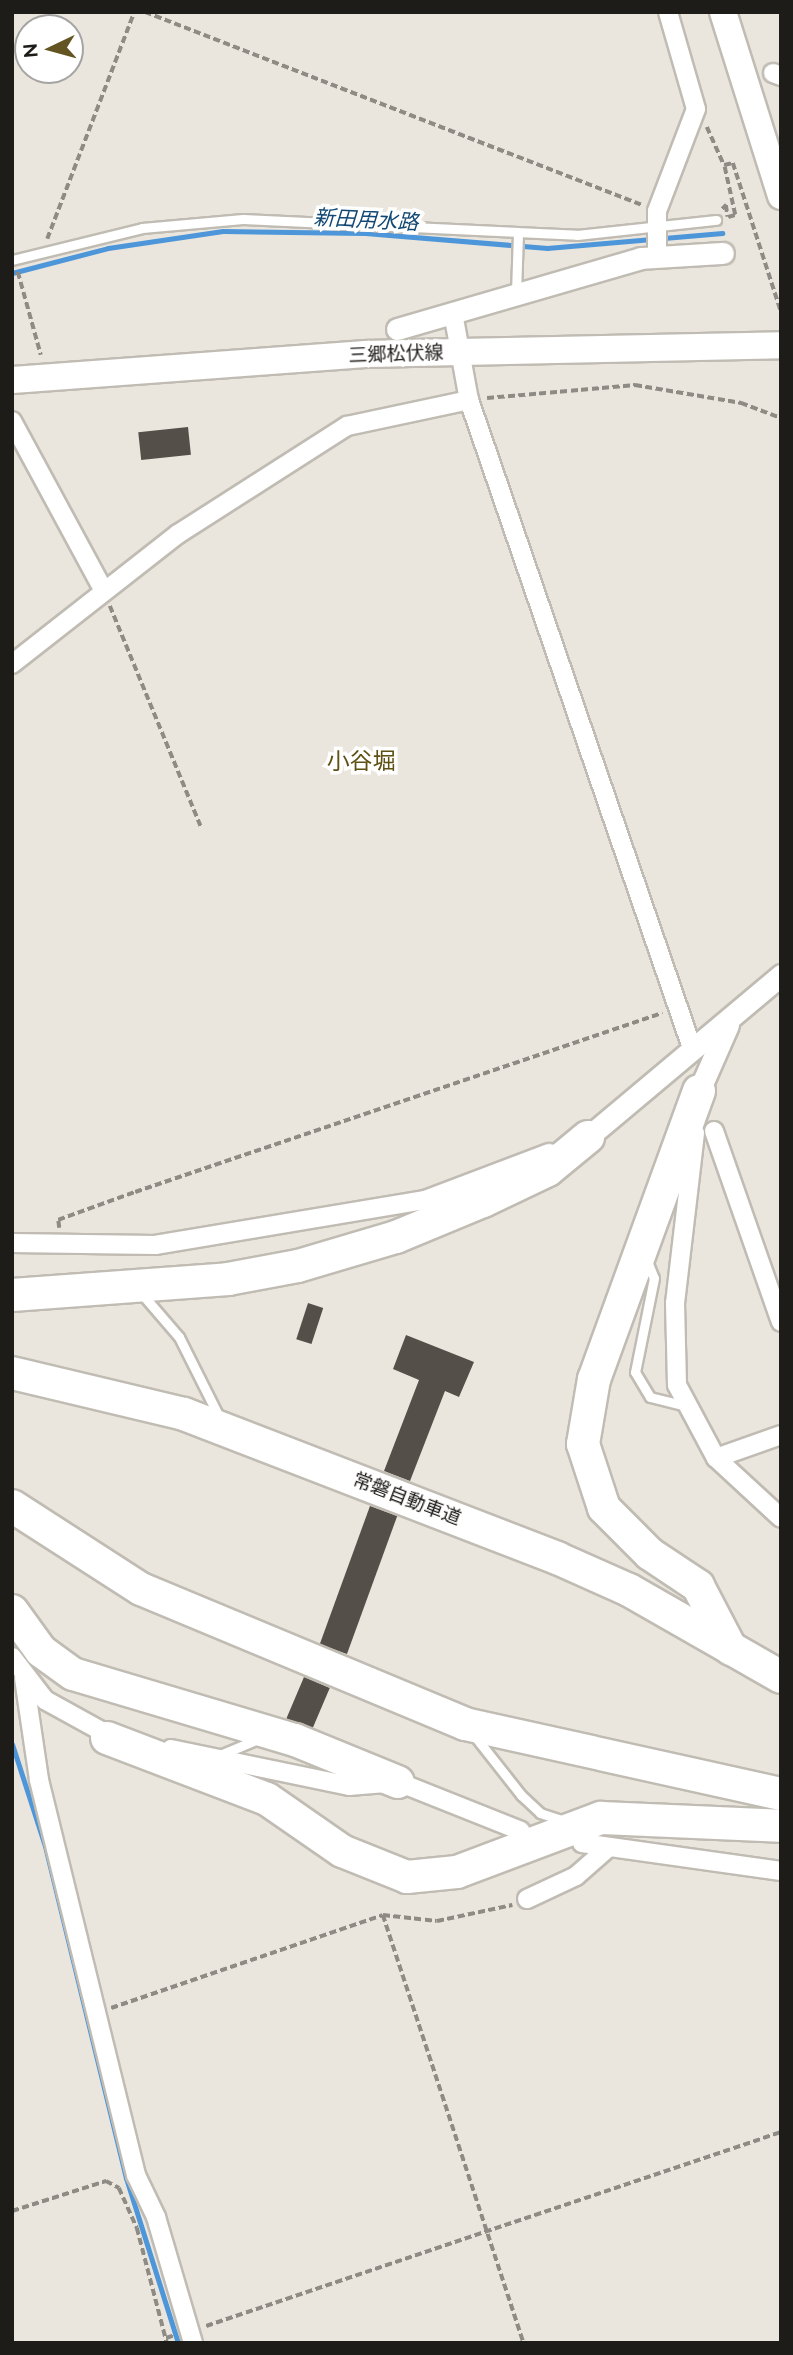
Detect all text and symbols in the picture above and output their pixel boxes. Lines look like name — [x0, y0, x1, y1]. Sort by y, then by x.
north arrow — [14, 14, 84, 84]
text: N — [18, 42, 42, 59]
water label: 新田用水路 — [313, 205, 419, 235]
street label: 三郷松伏線 — [348, 341, 444, 367]
district label: 小谷堀 — [327, 747, 395, 775]
street label: 常磐自動車道 — [350, 1468, 464, 1530]

